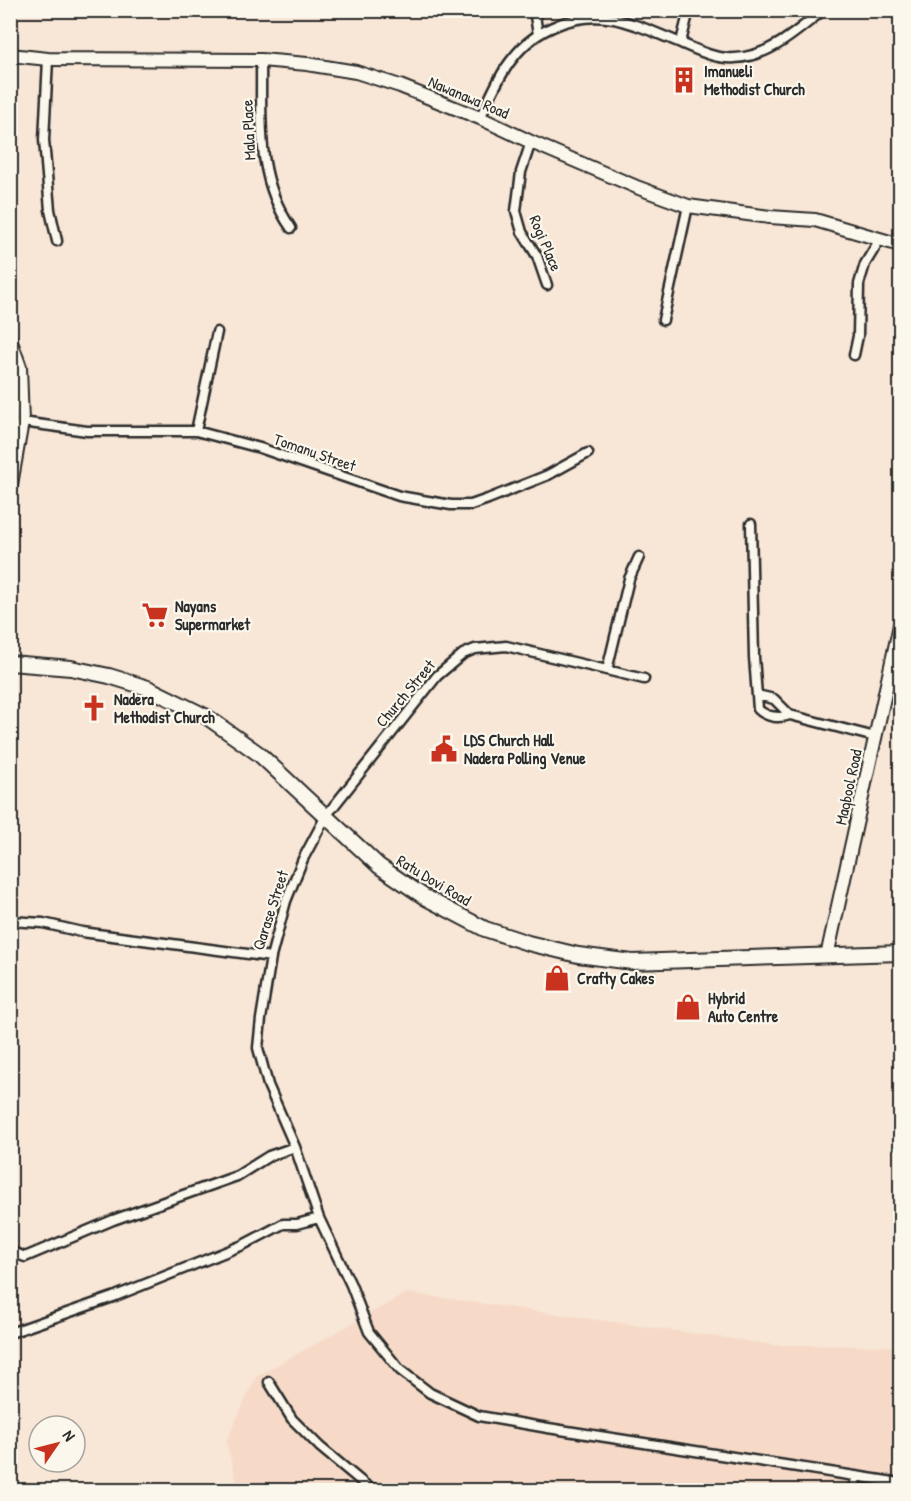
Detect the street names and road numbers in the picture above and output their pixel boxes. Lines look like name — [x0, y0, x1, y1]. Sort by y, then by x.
street label: Nawanawa Road — [425, 70, 513, 124]
street label: Mala Place — [235, 98, 261, 161]
street label: Rogi Place — [524, 212, 568, 275]
street label: Tomanu Street — [271, 428, 360, 477]
street label: Church Street — [370, 654, 440, 731]
street label: Maqbool Road — [829, 747, 867, 827]
street label: Ratu Dovi Road — [393, 849, 475, 911]
street label: Qarase Street — [247, 867, 293, 953]

